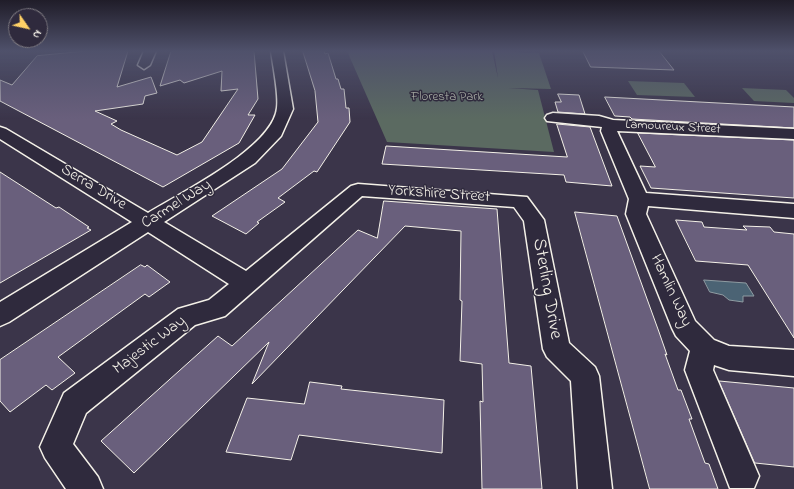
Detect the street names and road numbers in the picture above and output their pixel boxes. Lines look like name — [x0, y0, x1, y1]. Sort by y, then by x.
street label: Lamoureux Street — [625, 118, 721, 138]
street label: Serra Drive — [57, 161, 129, 215]
street label: Carmel Way — [139, 176, 215, 234]
street label: Yorkshire Street — [387, 182, 491, 208]
street label: Sterling Drive — [526, 237, 566, 341]
street label: Hamlin Way — [645, 252, 695, 330]
street label: Majestic Way — [110, 312, 190, 380]

